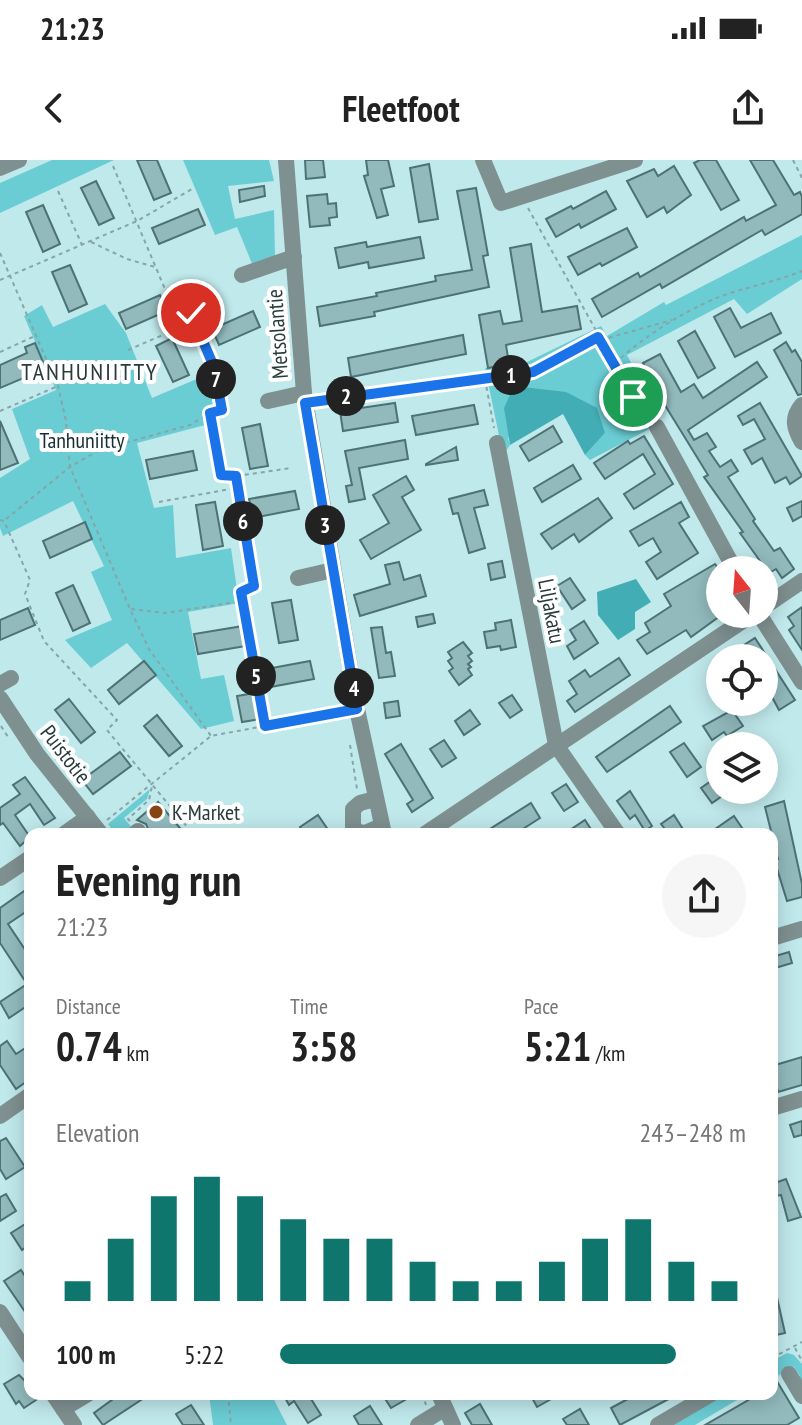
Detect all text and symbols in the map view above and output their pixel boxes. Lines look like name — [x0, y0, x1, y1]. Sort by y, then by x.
text: 21:23 — [40, 9, 105, 48]
text: Fleetfoot — [342, 85, 460, 132]
icon: back — [32, 86, 76, 130]
icon: share — [726, 86, 770, 130]
pin — [157, 279, 225, 347]
street label: Metsolantie — [260, 288, 294, 380]
icon: check — [169, 291, 213, 335]
pin: 1 — [491, 355, 531, 395]
district label: TANHUNIITTY — [21, 356, 159, 387]
pin: 7 — [196, 359, 236, 399]
text: 1 — [506, 361, 516, 389]
pin — [599, 363, 667, 431]
text: 7 — [211, 365, 221, 393]
icon: arrive — [611, 375, 655, 419]
pin: 2 — [326, 376, 366, 416]
text: 2 — [341, 382, 351, 410]
park label: Tanhuniitty — [39, 426, 125, 454]
pin: 6 — [223, 501, 263, 541]
pin: 3 — [305, 505, 345, 545]
text: 6 — [238, 507, 248, 535]
text: 3 — [320, 511, 330, 539]
north arrow — [706, 556, 778, 628]
map controls — [706, 556, 778, 804]
street label: Liljakatu — [532, 576, 572, 646]
button: locate — [706, 644, 778, 716]
pin: 5 — [236, 656, 276, 696]
text: 5 — [251, 662, 261, 690]
pin: 4 — [334, 668, 374, 708]
text: 4 — [349, 674, 359, 702]
street label: Puistotie — [35, 719, 97, 789]
button: layers — [706, 732, 778, 804]
place label: K-Market — [172, 798, 240, 826]
marker: K-Market — [147, 803, 165, 821]
text: Evening run — [56, 851, 241, 908]
button: share — [662, 854, 746, 938]
text: 21:23 — [56, 910, 108, 943]
text: Distance — [56, 992, 121, 1020]
text: Time — [290, 992, 328, 1020]
text: Pace — [524, 992, 559, 1020]
text: 0.74 — [56, 1020, 122, 1072]
text: 3:58 — [290, 1020, 357, 1072]
text: 5:21 — [524, 1020, 591, 1072]
text: km — [122, 1039, 149, 1067]
text: /km — [591, 1039, 625, 1067]
text: Elevation — [56, 1116, 139, 1149]
text: 243–248 m — [640, 1116, 746, 1149]
text: 100 m — [56, 1338, 116, 1371]
text: 5:22 — [184, 1338, 224, 1371]

